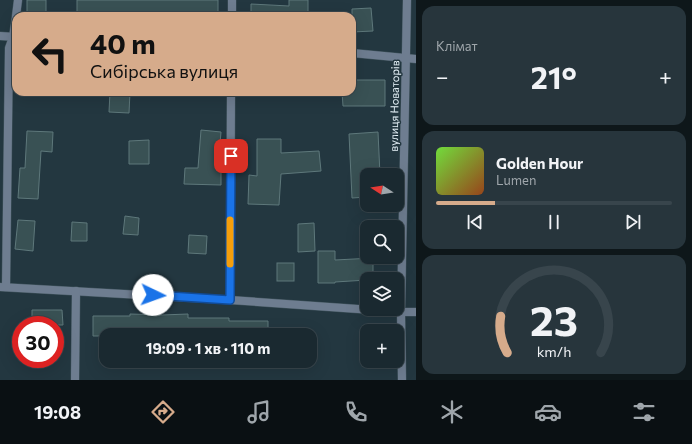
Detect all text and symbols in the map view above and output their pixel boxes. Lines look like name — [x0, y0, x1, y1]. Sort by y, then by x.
text: 40 m — [90, 26, 156, 60]
icon: left — [24, 28, 76, 80]
text: Клімат — [436, 38, 478, 54]
text: 21° — [531, 58, 577, 95]
text: Сибірська вулиця — [90, 60, 238, 82]
street label: вулиця Новаторів — [387, 60, 401, 152]
text: − — [436, 63, 449, 90]
text: + — [659, 63, 672, 90]
pin — [214, 139, 248, 173]
icon: arrive — [220, 145, 242, 167]
text: Golden Hour — [496, 154, 583, 172]
north arrow — [360, 168, 404, 212]
map controls — [360, 168, 404, 368]
text: Lumen — [496, 172, 536, 188]
icon: previous — [464, 211, 486, 233]
icon: pause — [543, 211, 565, 233]
icon: next — [622, 211, 644, 233]
button: search — [360, 220, 404, 264]
button: layers — [360, 272, 404, 316]
position arrow — [132, 274, 174, 316]
text: 23 — [530, 293, 578, 344]
speed limit sign: 30 — [12, 316, 64, 368]
button: + — [360, 324, 404, 368]
text: 19:09 · 1 хв · 110 m — [146, 339, 270, 357]
text: km/h — [537, 341, 571, 359]
icon: directions — [149, 398, 177, 426]
icon: music — [245, 398, 273, 426]
icon: phone — [342, 398, 370, 426]
icon: climate — [438, 398, 466, 426]
icon: car — [534, 398, 562, 426]
icon: filters — [630, 398, 658, 426]
text: 19:08 — [34, 401, 81, 423]

